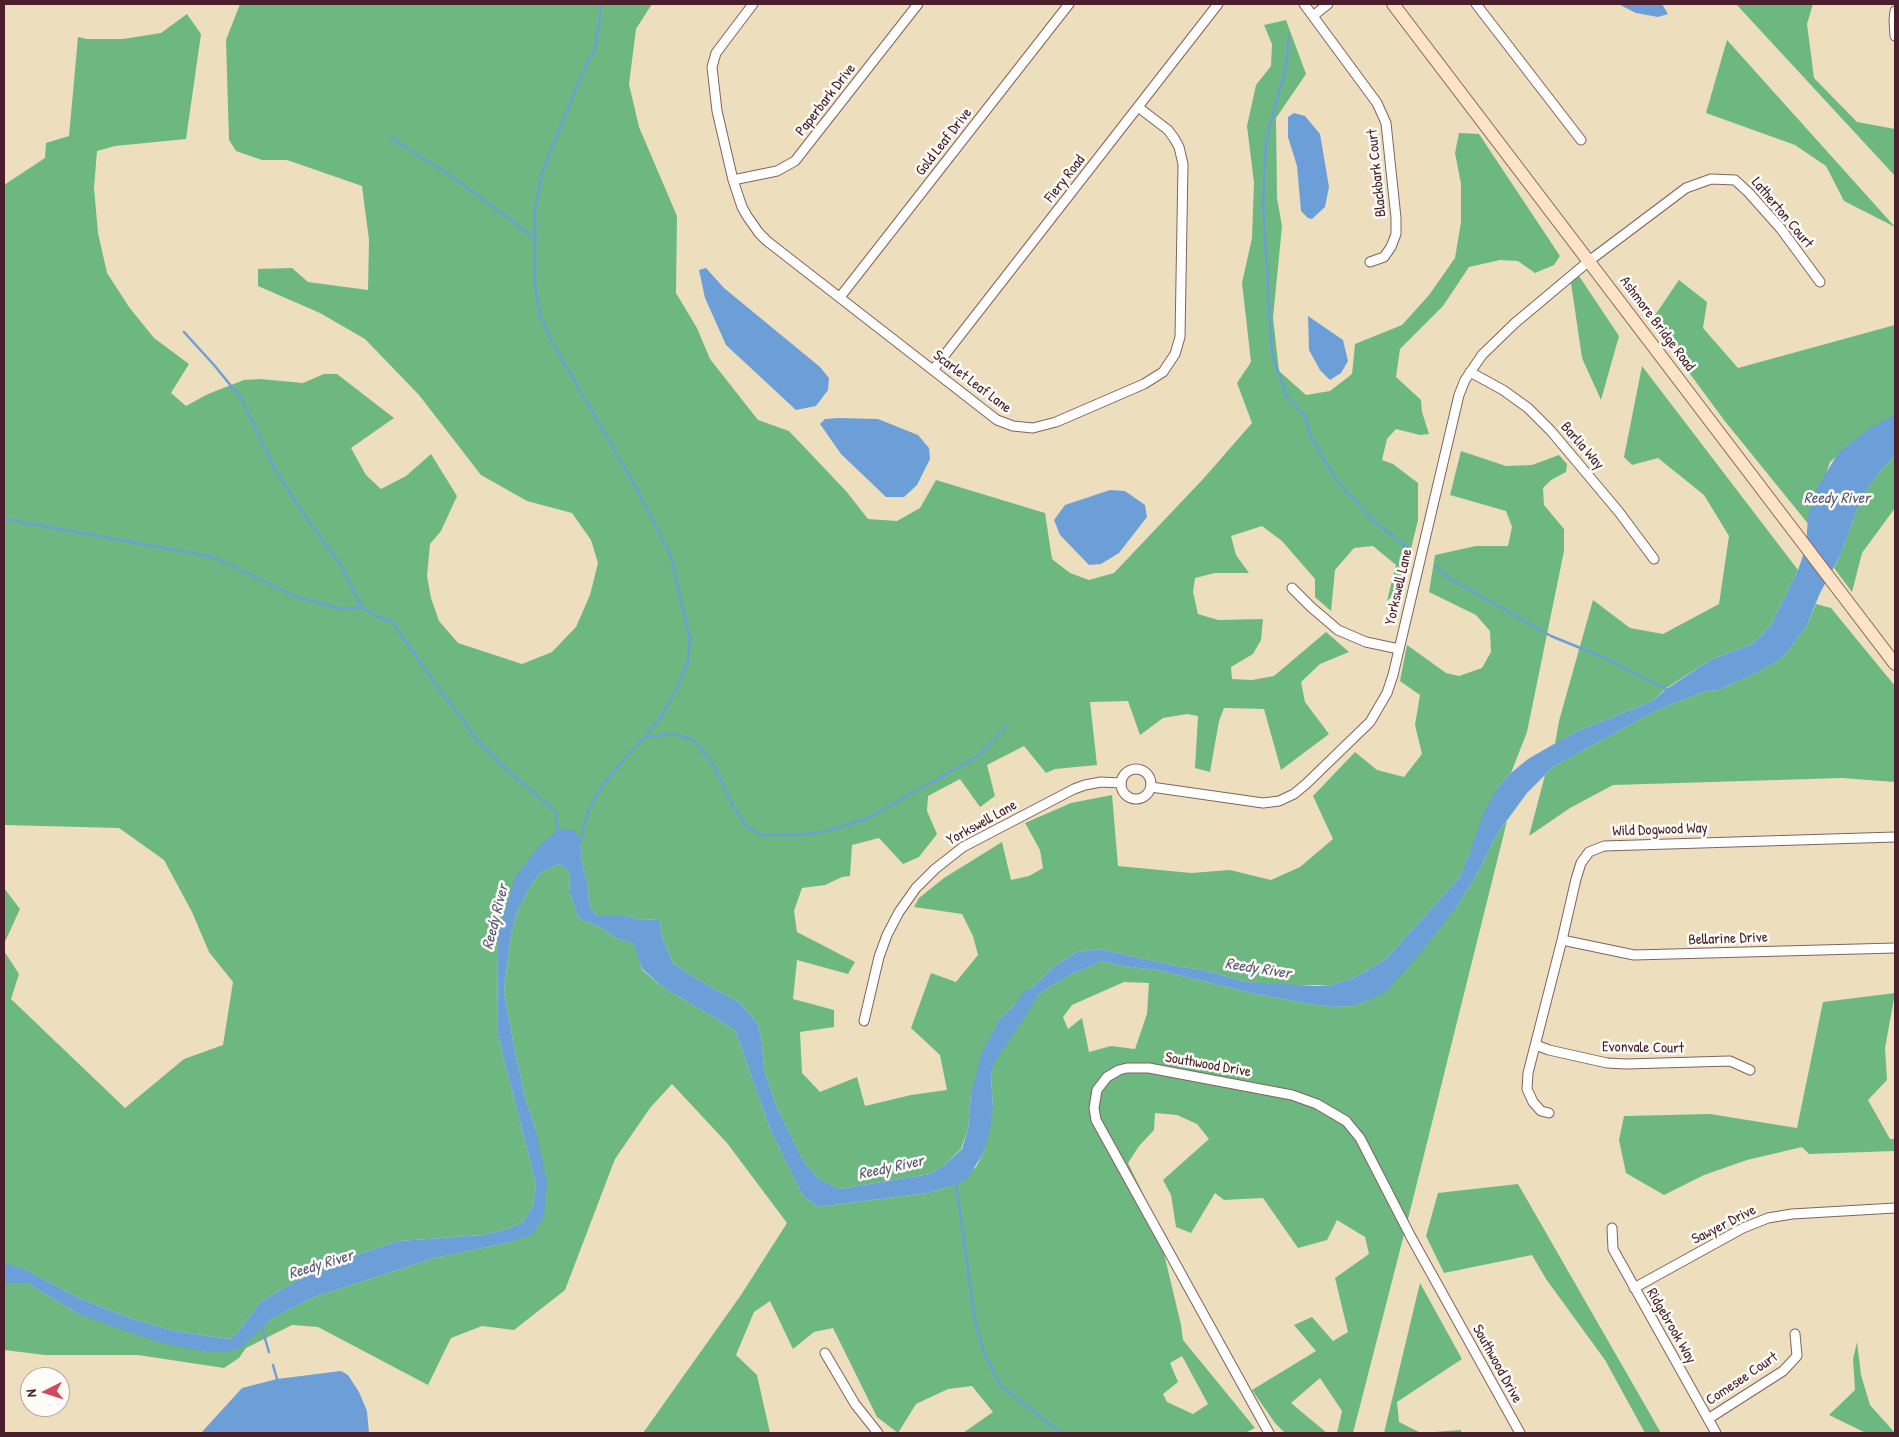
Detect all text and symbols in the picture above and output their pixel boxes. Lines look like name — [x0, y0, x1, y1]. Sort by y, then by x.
street label: Paperbark Drive — [792, 60, 860, 140]
street label: Gold Leaf Drive — [912, 105, 976, 179]
street label: Blackbark Court — [1363, 128, 1391, 218]
street label: Fiery Road — [1041, 152, 1089, 206]
street label: Latherton Court — [1747, 174, 1817, 252]
street label: Ashmore Bridge Road — [1615, 273, 1699, 375]
street label: Scarlet Leaf Lane — [929, 347, 1015, 417]
street label: Barlia Way — [1556, 418, 1608, 474]
water label: Reedy River — [1804, 489, 1870, 509]
street label: Yorkswell Lane — [1382, 547, 1416, 627]
street label: Yorkswell Lane — [944, 796, 1020, 850]
street label: Wild Dogwood Way — [1612, 819, 1708, 841]
water label: Reedy River — [479, 882, 513, 952]
street label: Bellarine Drive — [1688, 929, 1768, 949]
water label: Reedy River — [1224, 954, 1292, 984]
street label: Evonvale Court — [1602, 1038, 1684, 1058]
street label: Southwood Drive — [1164, 1049, 1252, 1081]
water label: Reedy River — [856, 1152, 926, 1184]
street label: Sawyer Drive — [1689, 1201, 1759, 1249]
water label: Reedy River — [286, 1246, 356, 1284]
street label: Ridgebrook Way — [1642, 1285, 1700, 1367]
street label: Southwood Drive — [1468, 1322, 1526, 1406]
street label: Comesee Court — [1703, 1348, 1781, 1410]
north arrow — [20, 1367, 70, 1417]
text: N — [21, 1389, 40, 1398]

